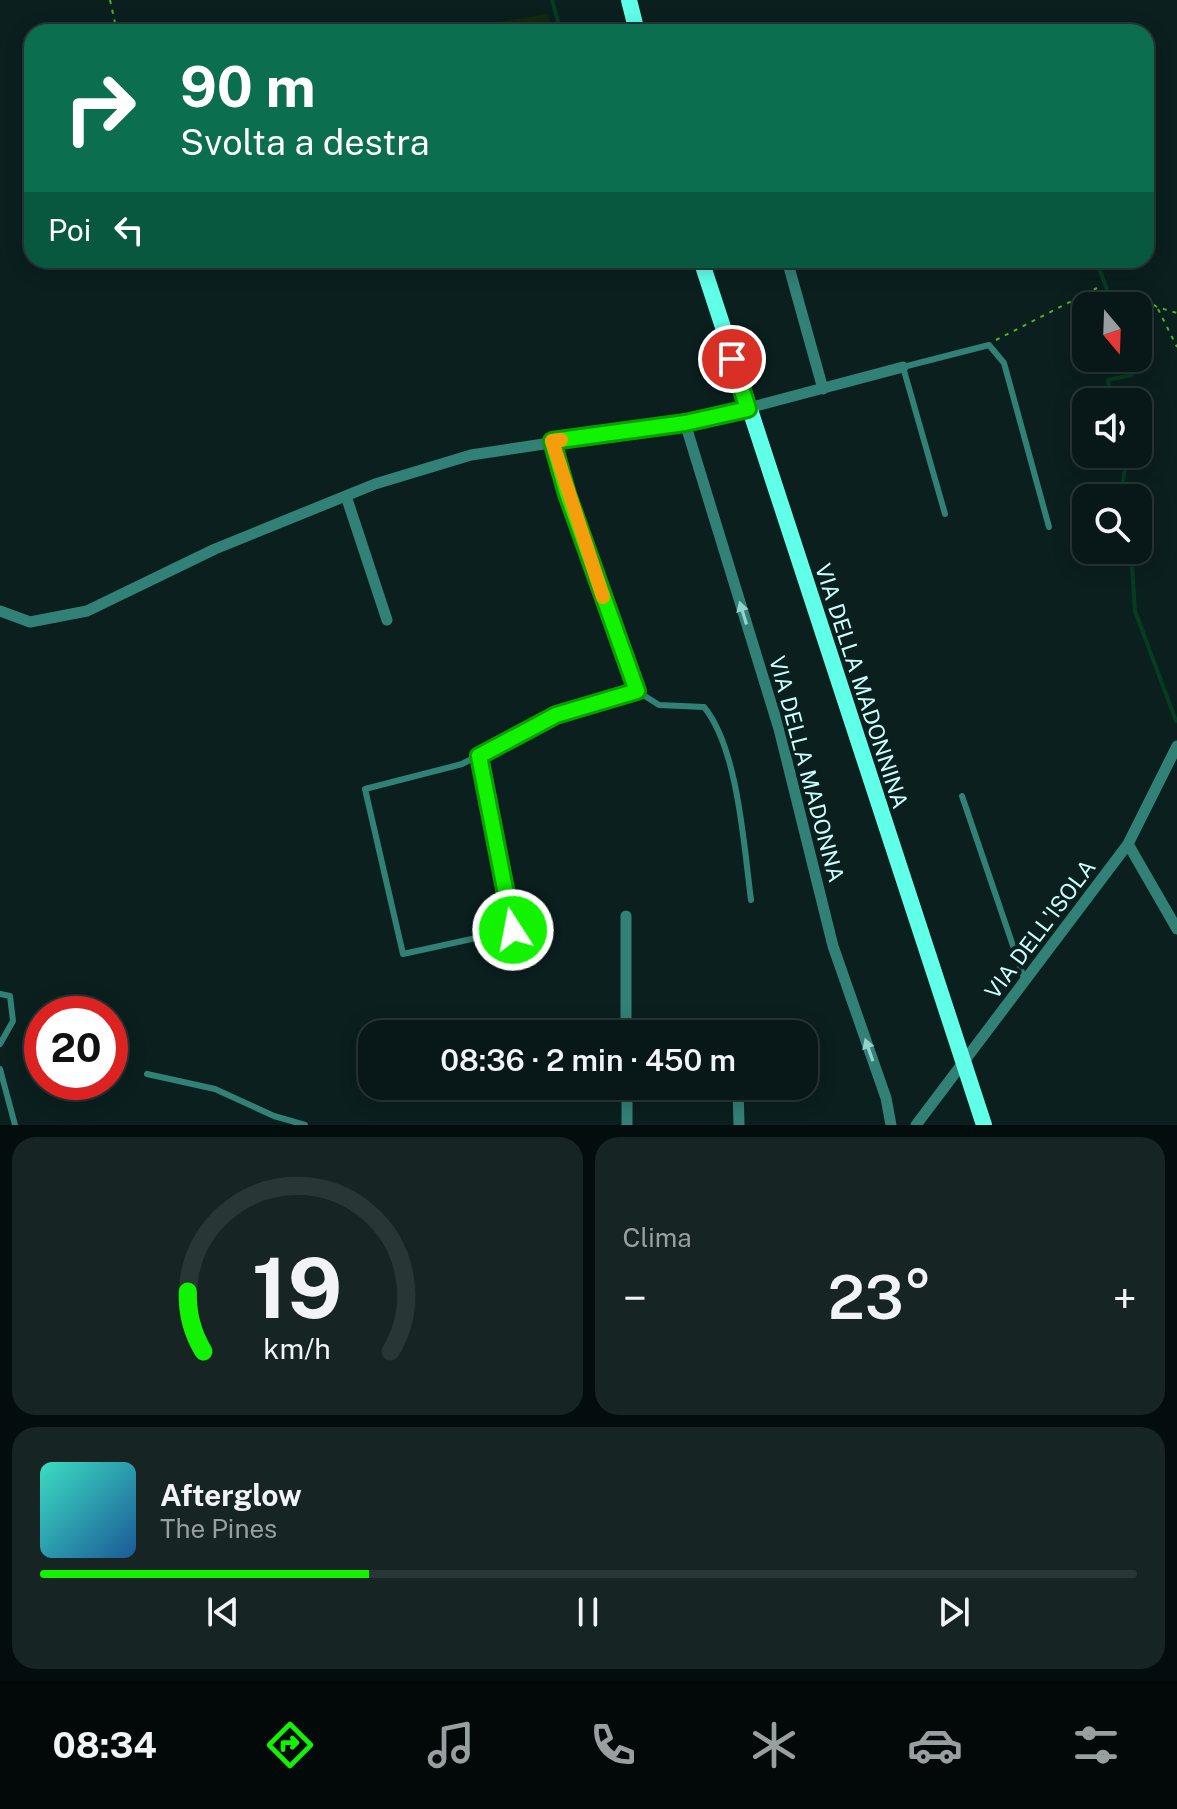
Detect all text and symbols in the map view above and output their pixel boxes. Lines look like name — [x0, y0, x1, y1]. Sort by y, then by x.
text: 90 m — [180, 54, 316, 120]
icon: right — [48, 56, 152, 160]
text: Svolta a destra — [180, 121, 430, 163]
icon: left — [107, 208, 151, 252]
text: Poi — [48, 212, 91, 248]
north arrow — [1072, 292, 1152, 372]
map controls — [1072, 292, 1152, 564]
pin — [698, 325, 766, 393]
icon: arrive — [710, 337, 754, 381]
button: sound — [1072, 388, 1152, 468]
button: search — [1072, 484, 1152, 564]
street label: VIA DELLA MADONNINA — [810, 560, 914, 812]
one-way arrow — [736, 600, 749, 624]
street label: VIA DELLA MADONNA — [764, 653, 850, 885]
street label: VIA DELL'ISOLA — [979, 854, 1101, 1004]
position arrow — [471, 888, 555, 972]
speed limit sign: 20 — [24, 996, 128, 1100]
one-way arrow — [863, 1038, 875, 1062]
text: 08:36 · 2 min · 450 m — [440, 1042, 736, 1078]
text: Clima — [623, 1222, 692, 1253]
text: 19 — [252, 1239, 342, 1337]
text: 23° — [828, 1262, 932, 1333]
text: − — [623, 1272, 647, 1324]
text: + — [1113, 1272, 1137, 1324]
text: km/h — [264, 1332, 331, 1365]
text: Afterglow — [160, 1477, 302, 1513]
text: The Pines — [160, 1513, 277, 1544]
icon: previous — [201, 1590, 245, 1634]
icon: pause — [566, 1590, 610, 1634]
icon: next — [932, 1590, 976, 1634]
icon: directions — [262, 1717, 318, 1773]
icon: music — [423, 1717, 479, 1773]
icon: phone — [585, 1717, 641, 1773]
icon: climate — [746, 1717, 802, 1773]
icon: car — [907, 1717, 963, 1773]
icon: filters — [1068, 1717, 1124, 1773]
text: 08:34 — [53, 1724, 157, 1766]

